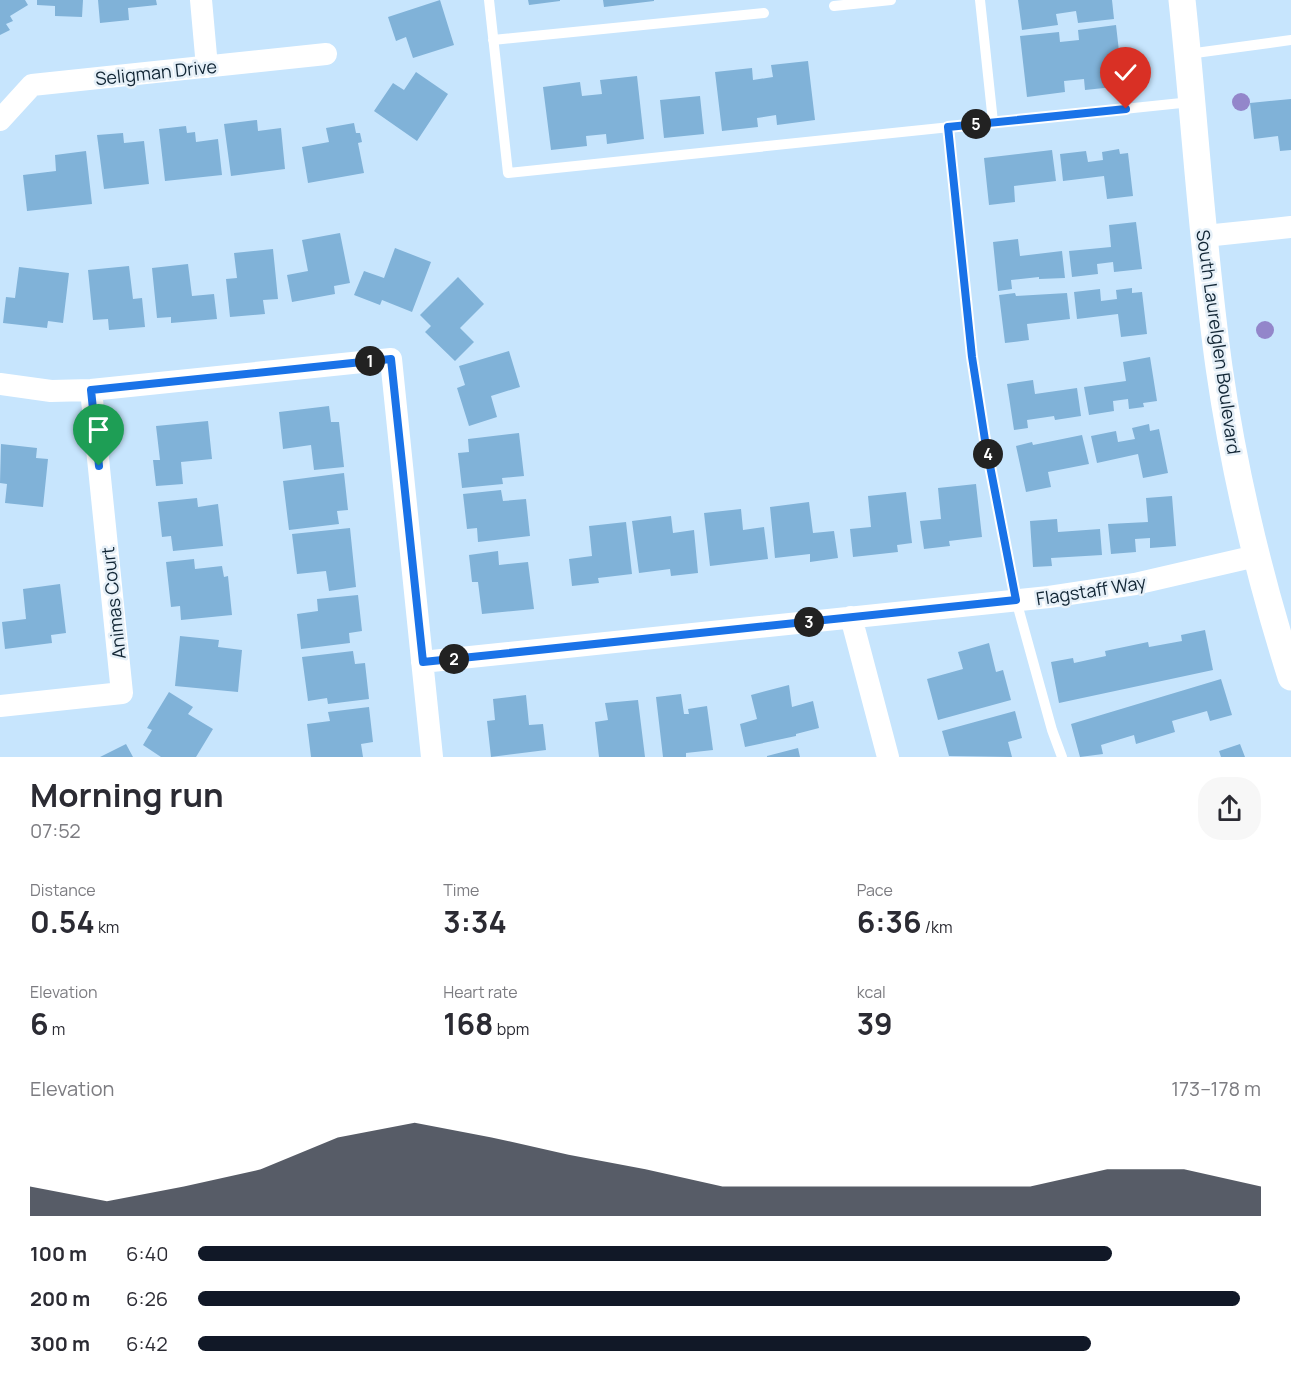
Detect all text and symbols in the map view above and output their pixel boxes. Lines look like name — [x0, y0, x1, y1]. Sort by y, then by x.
pin — [1100, 47, 1151, 109]
street label: Seligman Drive — [94, 54, 218, 90]
icon: check — [1109, 56, 1142, 89]
pin: 5 — [961, 109, 991, 139]
text: 5 — [971, 113, 981, 135]
street label: South Laurelglen Boulevard — [1191, 228, 1247, 456]
pin: 1 — [355, 346, 385, 376]
text: 1 — [366, 350, 374, 372]
pin — [73, 404, 124, 466]
icon: arrive — [82, 413, 115, 446]
pin: 4 — [973, 439, 1003, 469]
text: 4 — [983, 443, 993, 465]
street label: Animas Court — [95, 546, 131, 660]
street label: Flagstaff Way — [1034, 569, 1148, 611]
pin: 3 — [794, 607, 824, 637]
text: 3 — [804, 611, 814, 633]
pin: 2 — [439, 644, 469, 674]
text: 2 — [449, 648, 459, 670]
text: Morning run — [30, 772, 224, 817]
button: share — [1198, 777, 1261, 840]
text: 07:52 — [30, 817, 81, 844]
text: Distance — [30, 879, 96, 901]
text: Time — [443, 879, 479, 901]
text: Pace — [857, 879, 893, 901]
text: 0.54 — [30, 901, 95, 942]
text: 3:34 — [443, 901, 507, 942]
text: 6:36 — [857, 901, 922, 942]
text: km — [95, 916, 119, 938]
text: /km — [922, 916, 953, 938]
text: Elevation — [30, 981, 98, 1003]
text: Heart rate — [443, 981, 518, 1003]
text: kcal — [857, 981, 886, 1003]
text: 6 — [30, 1003, 49, 1044]
text: 168 — [443, 1003, 494, 1044]
text: 39 — [857, 1003, 893, 1044]
text: m — [49, 1018, 65, 1040]
text: bpm — [494, 1018, 529, 1040]
text: Elevation — [30, 1075, 114, 1102]
text: 173–178 m — [1171, 1075, 1261, 1102]
text: 100 m — [30, 1240, 87, 1267]
text: 6:40 — [126, 1240, 168, 1267]
text: 200 m — [30, 1285, 90, 1312]
text: 6:26 — [126, 1285, 168, 1312]
text: 300 m — [30, 1330, 90, 1357]
text: 6:42 — [126, 1330, 168, 1357]

